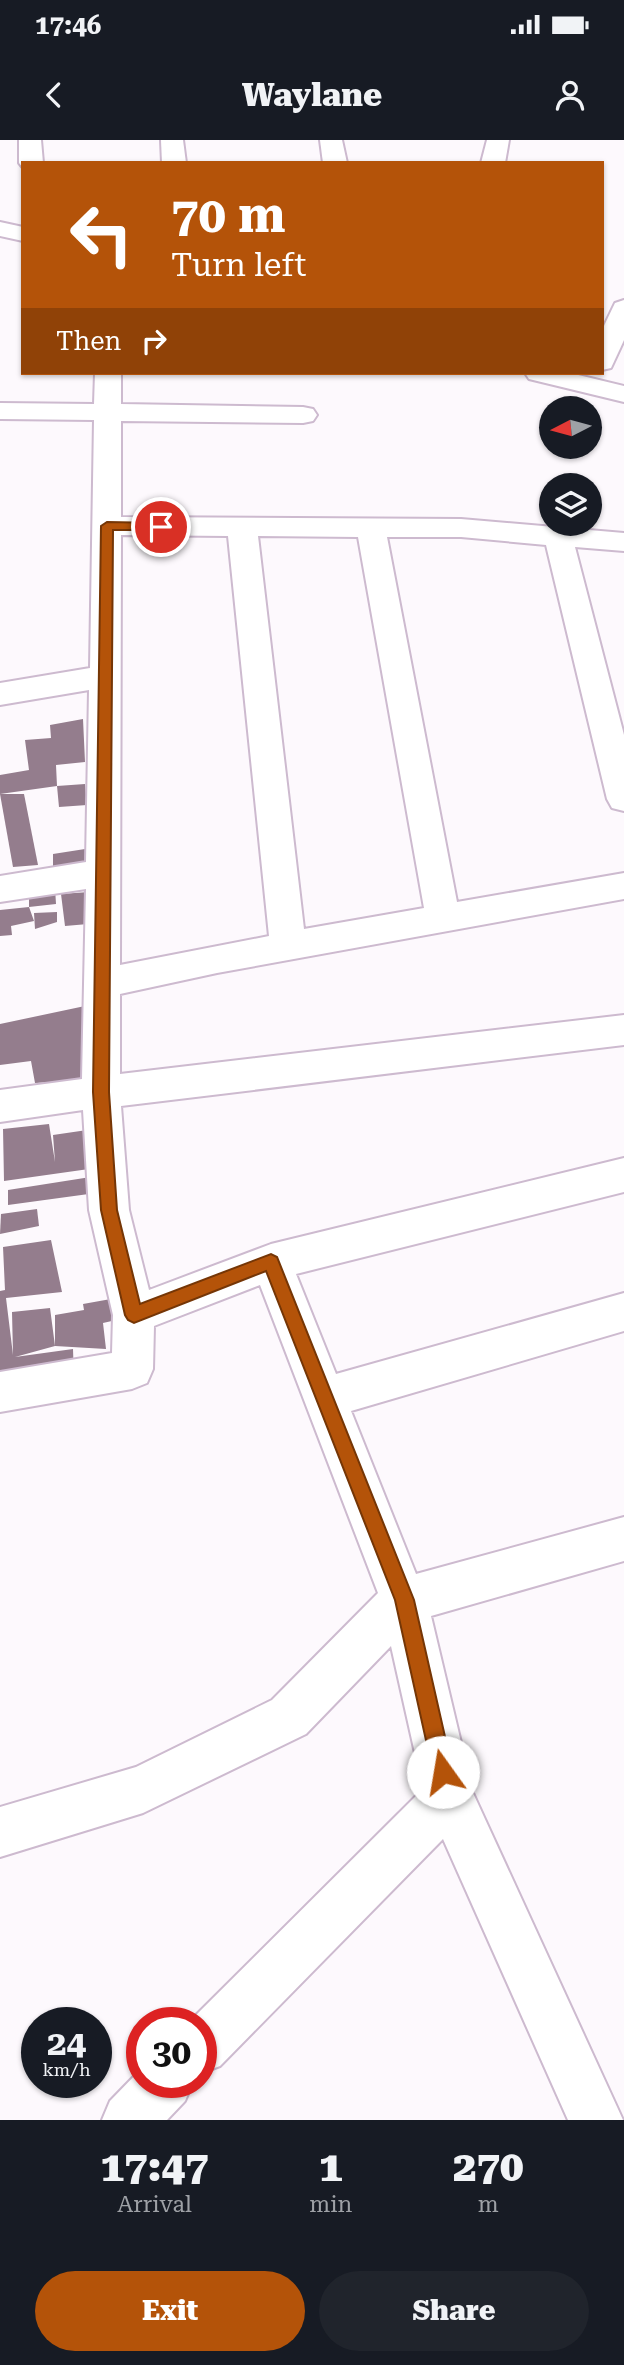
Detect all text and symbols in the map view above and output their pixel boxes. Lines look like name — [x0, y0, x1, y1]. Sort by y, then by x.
text: 17:46 — [35, 10, 101, 40]
icon: back — [35, 76, 73, 114]
text: Waylane — [242, 76, 382, 114]
icon: person — [551, 76, 589, 114]
text: 70 m — [171, 187, 286, 244]
icon: left — [56, 189, 147, 280]
text: Turn left — [171, 246, 306, 284]
icon: right — [135, 322, 173, 360]
text: Then — [56, 326, 121, 356]
north arrow — [539, 396, 602, 458]
map controls — [539, 396, 602, 536]
button: layers — [539, 473, 602, 536]
pin — [131, 497, 191, 557]
icon: arrive — [142, 508, 180, 546]
position arrow — [406, 1735, 480, 1809]
speed limit sign: 30 — [126, 2007, 217, 2098]
text: 24 — [47, 2023, 86, 2064]
text: km/h — [42, 2059, 91, 2080]
text: 17:47 — [101, 2142, 209, 2191]
text: 1 — [319, 2142, 343, 2191]
text: 270 — [453, 2142, 523, 2191]
text: Arrival — [117, 2191, 192, 2218]
text: min — [309, 2191, 352, 2218]
text: m — [478, 2191, 499, 2218]
button: Exit — [35, 2271, 305, 2351]
button: Share — [319, 2271, 589, 2351]

